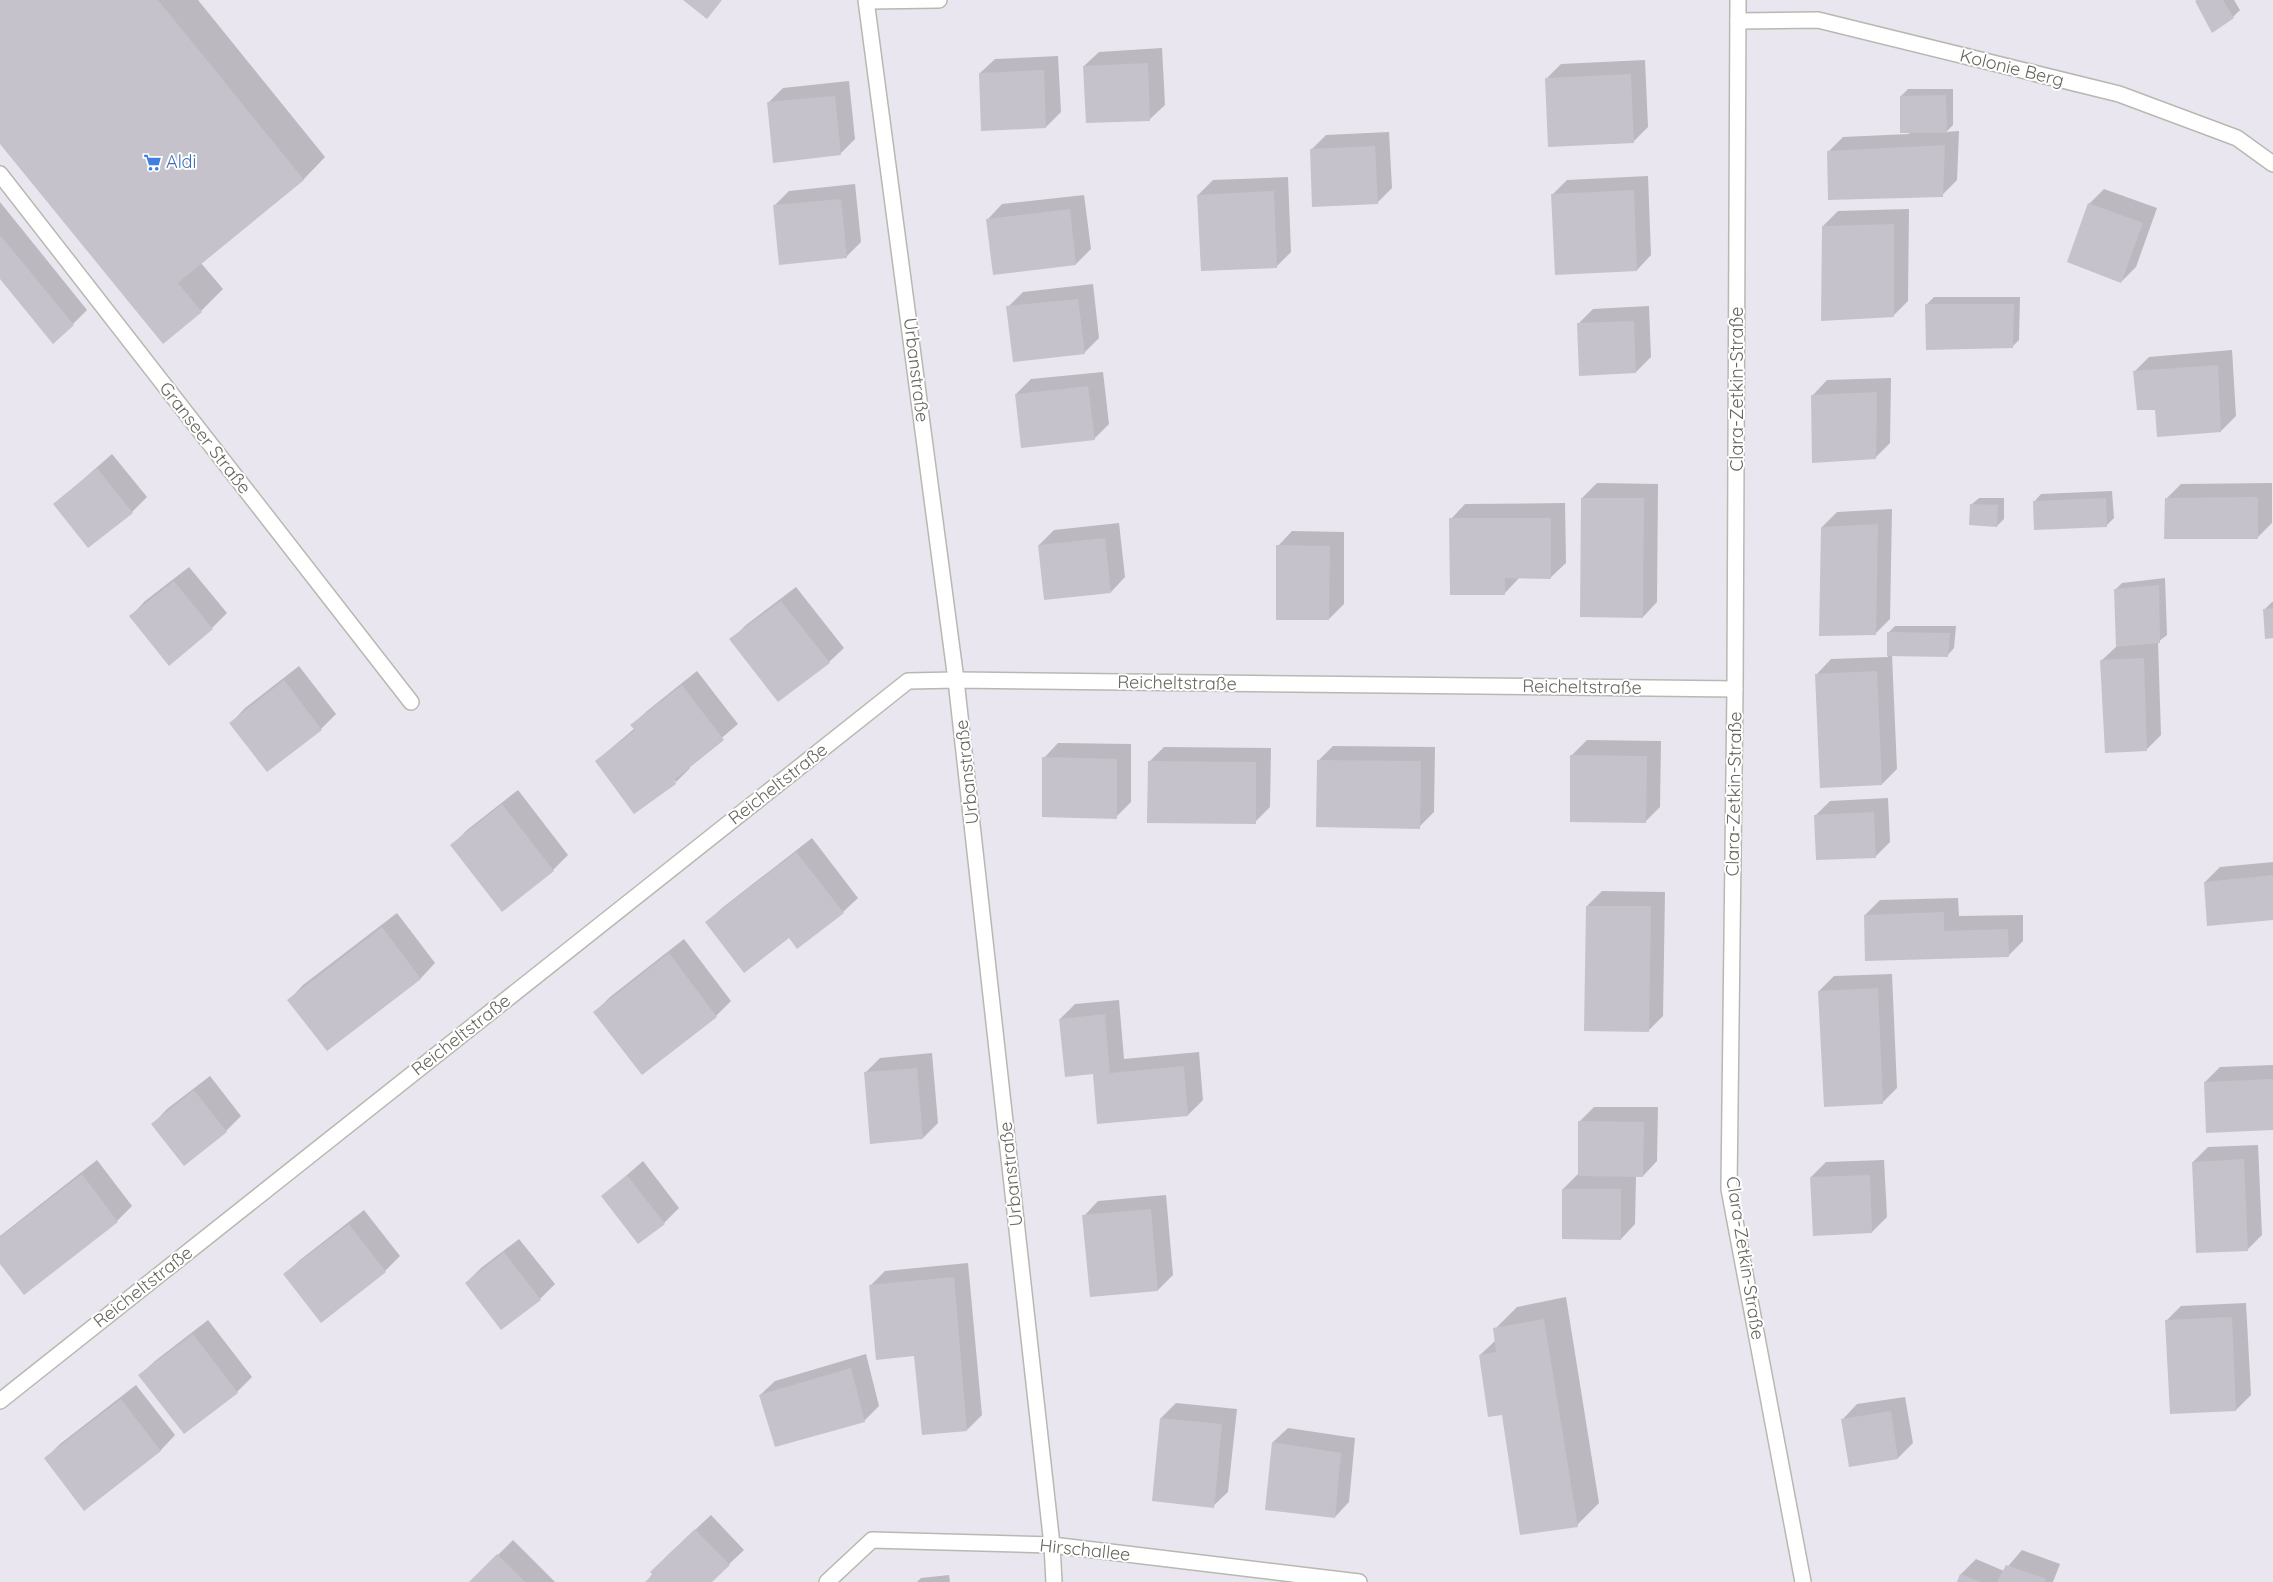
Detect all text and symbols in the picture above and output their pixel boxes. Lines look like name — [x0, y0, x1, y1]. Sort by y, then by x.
street label: Kolonie Berg — [1958, 43, 2067, 92]
place label: Aldi — [166, 150, 196, 173]
supermarket icon: Aldi — [142, 152, 162, 172]
street label: Clara-Zetkin-Straße — [1725, 306, 1748, 472]
street label: Urbanstraße — [899, 316, 934, 424]
street label: Granseer Straße — [154, 377, 256, 498]
street label: Reicheltstraße — [1117, 670, 1237, 695]
street label: Reicheltstraße — [1522, 674, 1642, 699]
street label: Clara-Zetkin-Straße — [1721, 711, 1746, 877]
street label: Urbanstraße — [950, 719, 983, 826]
street label: Reicheltstraße — [724, 738, 832, 829]
street label: Reicheltstraße — [407, 989, 515, 1080]
street label: Urbanstraße — [994, 1121, 1027, 1228]
street label: Clara-Zetkin-Straße — [1721, 1175, 1770, 1341]
street label: Reicheltstraße — [89, 1241, 197, 1332]
street label: Hirschallee — [1039, 1533, 1132, 1566]

